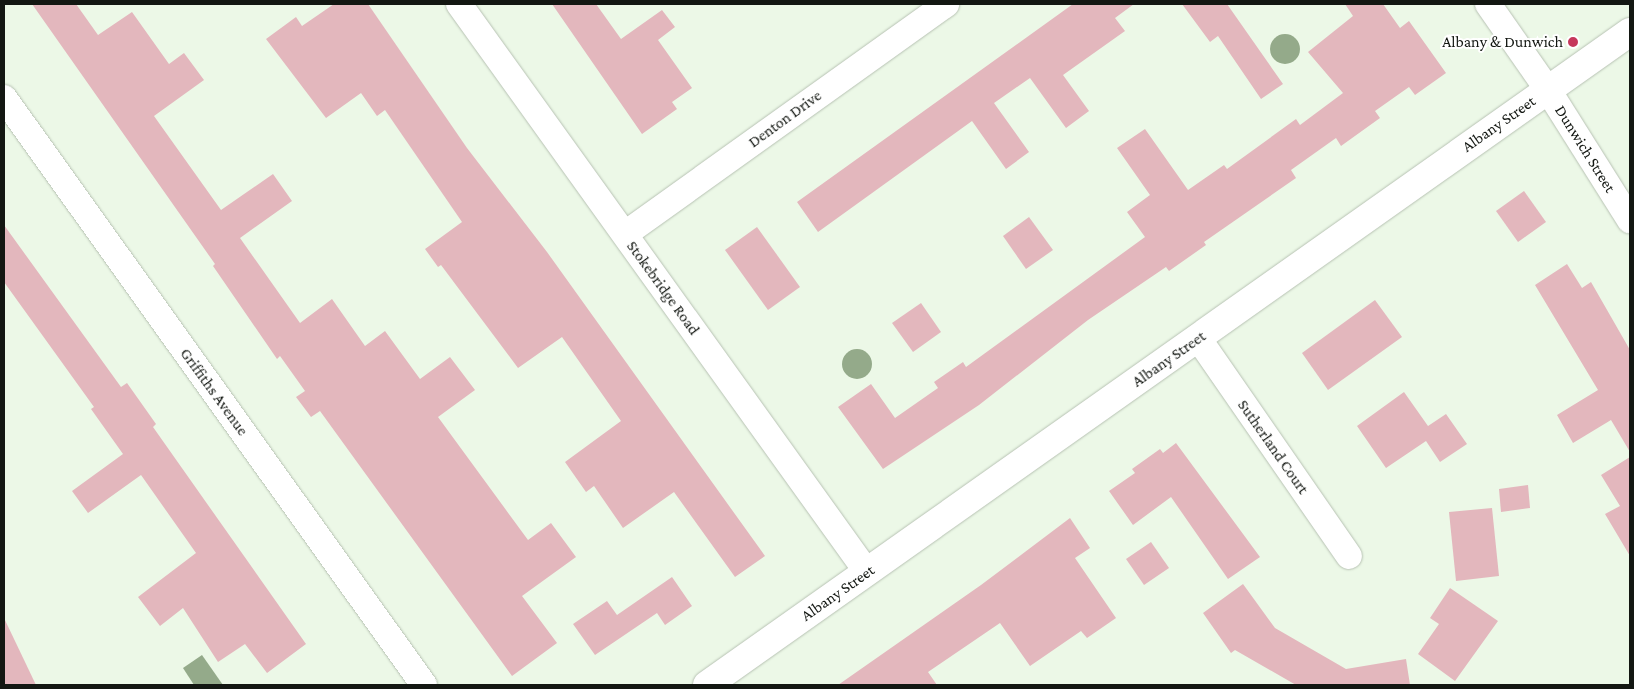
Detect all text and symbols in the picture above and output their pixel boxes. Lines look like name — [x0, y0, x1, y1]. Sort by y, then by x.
place label: Albany & Dunwich — [1442, 32, 1563, 52]
marker: Albany & Dunwich — [1567, 36, 1579, 48]
street label: Denton Drive — [745, 86, 825, 152]
street label: Albany Street — [1459, 92, 1539, 156]
street label: Dunwich Street — [1551, 102, 1619, 196]
street label: Stokebridge Road — [622, 237, 704, 339]
street label: Albany Street — [1129, 327, 1209, 391]
street label: Griffiths Avenue — [176, 344, 252, 440]
street label: Sutherland Court — [1233, 396, 1313, 498]
street label: Albany Street — [798, 561, 878, 625]

